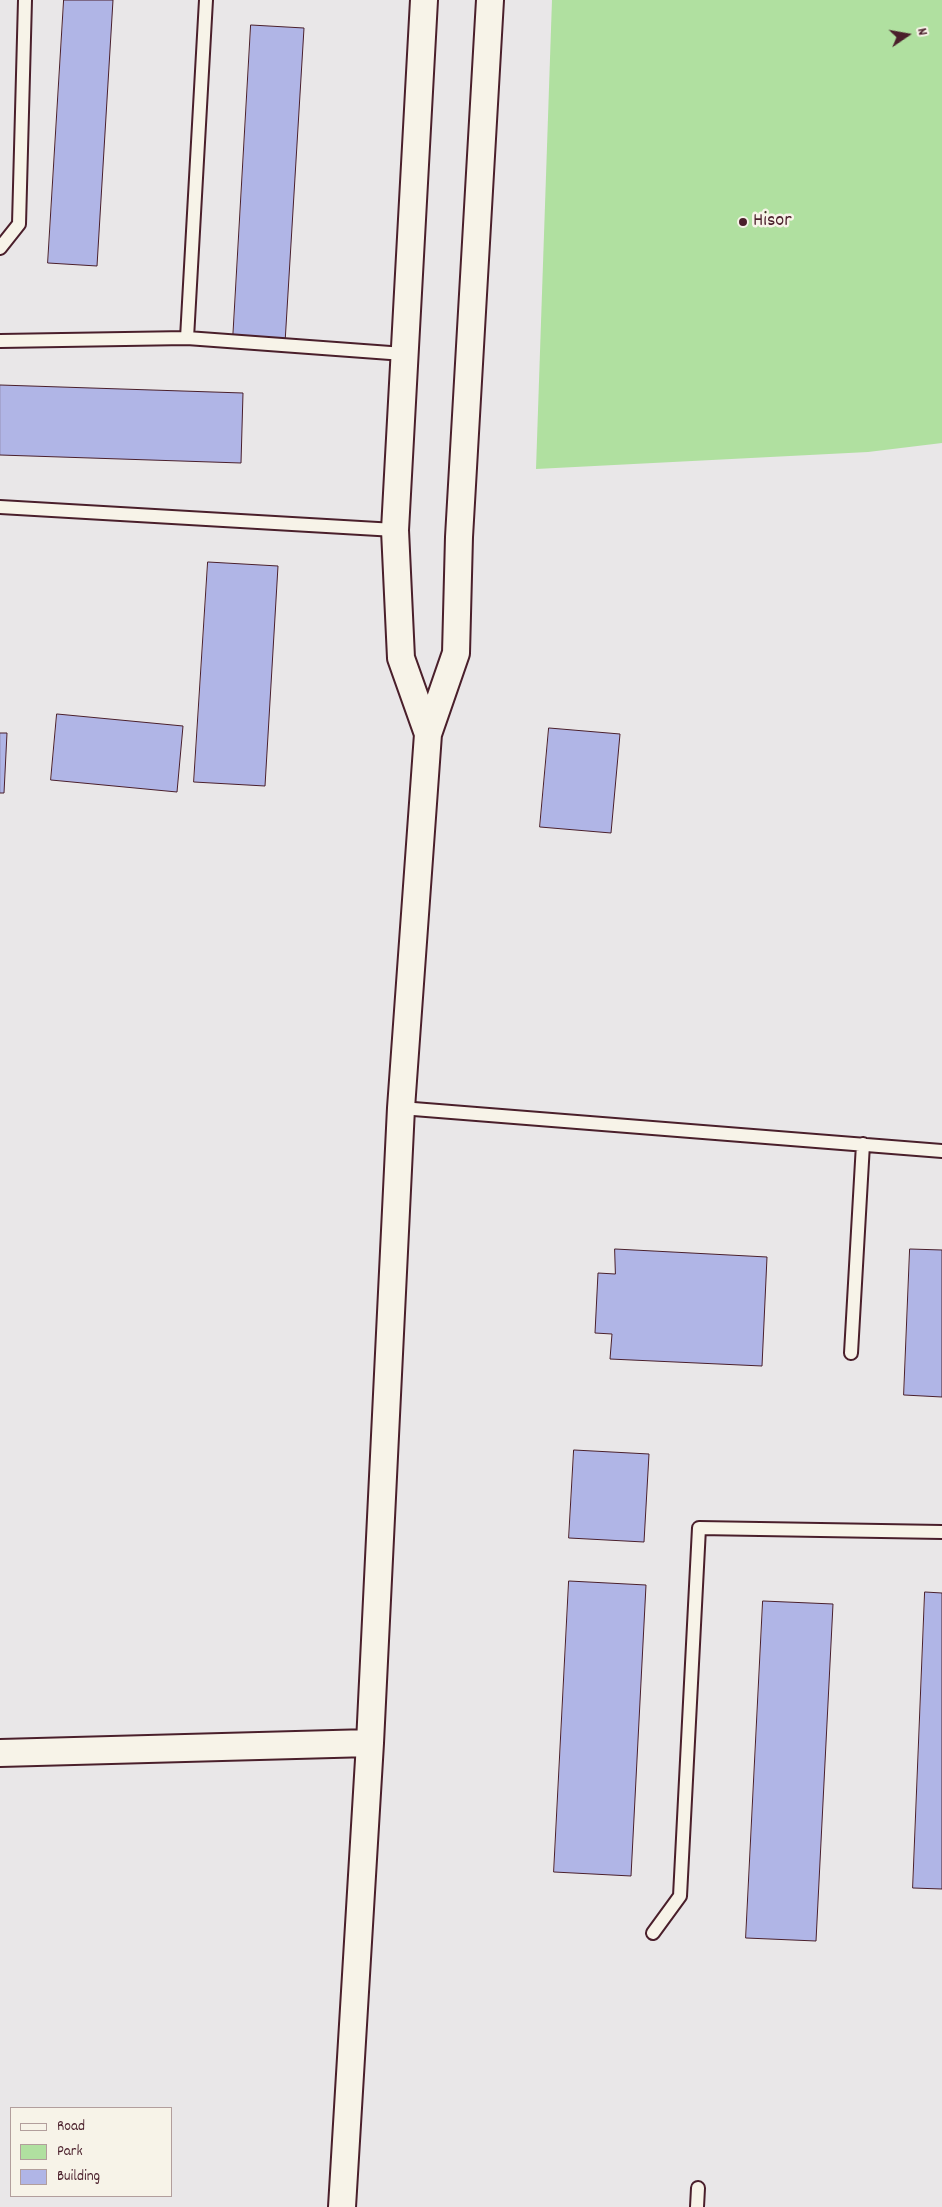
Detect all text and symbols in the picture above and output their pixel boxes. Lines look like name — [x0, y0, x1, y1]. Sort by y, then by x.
north arrow — [882, 10, 932, 60]
text: N — [911, 26, 932, 37]
place label: Hisor — [753, 210, 792, 234]
marker: Hisor — [737, 216, 749, 228]
legend — [10, 2107, 172, 2197]
text: Road — [57, 2116, 85, 2138]
text: Park — [57, 2141, 83, 2163]
text: Building — [57, 2166, 100, 2188]

